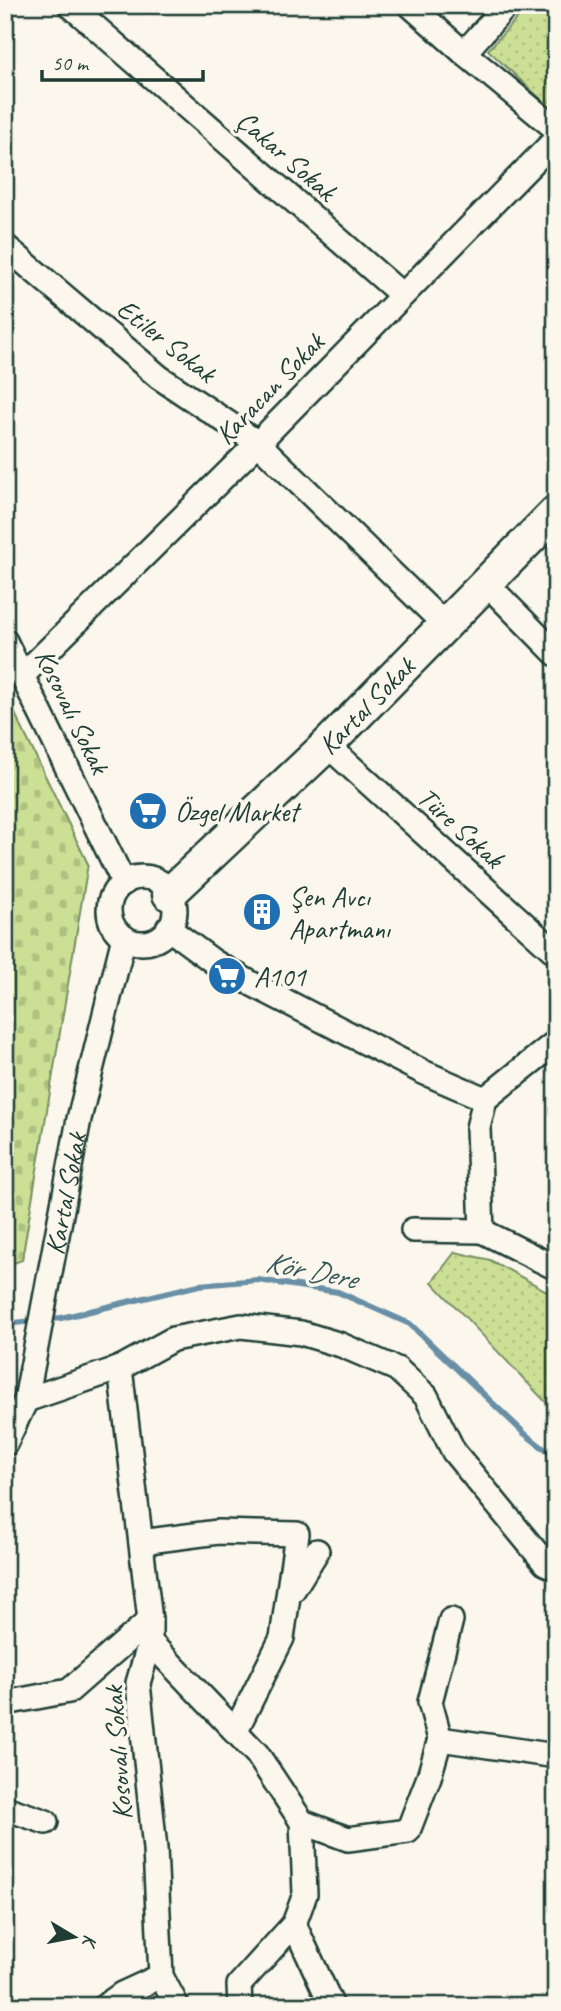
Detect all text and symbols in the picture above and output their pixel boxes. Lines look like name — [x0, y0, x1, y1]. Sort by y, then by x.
scale bar — [42, 38, 203, 82]
text: 50 m — [52, 50, 90, 76]
street label: Çakar Sokak — [229, 103, 346, 211]
street label: Etiler Sokak — [110, 291, 225, 391]
street label: Karacan Sokak — [207, 324, 332, 452]
street label: Kosovalı Sokak — [27, 643, 118, 781]
street label: Kartal Sokak — [311, 648, 423, 762]
street label: Türe Sokak — [410, 779, 513, 877]
supermarket icon: Özgel Market — [127, 790, 169, 832]
place label: Özgel Market — [175, 794, 302, 829]
place label: Şen Avcı Apartmanı — [289, 879, 392, 946]
building icon: Şen Avcı Apartmanı — [241, 891, 283, 933]
supermarket icon: A101 — [206, 955, 248, 997]
place label: A101 — [254, 959, 307, 994]
street label: Kartal Sokak — [37, 1128, 94, 1257]
water label: Kör Dere — [262, 1243, 364, 1298]
street label: Kosovalı Sokak — [95, 1683, 140, 1821]
north arrow — [38, 1902, 108, 1972]
text: K — [76, 1933, 102, 1951]

